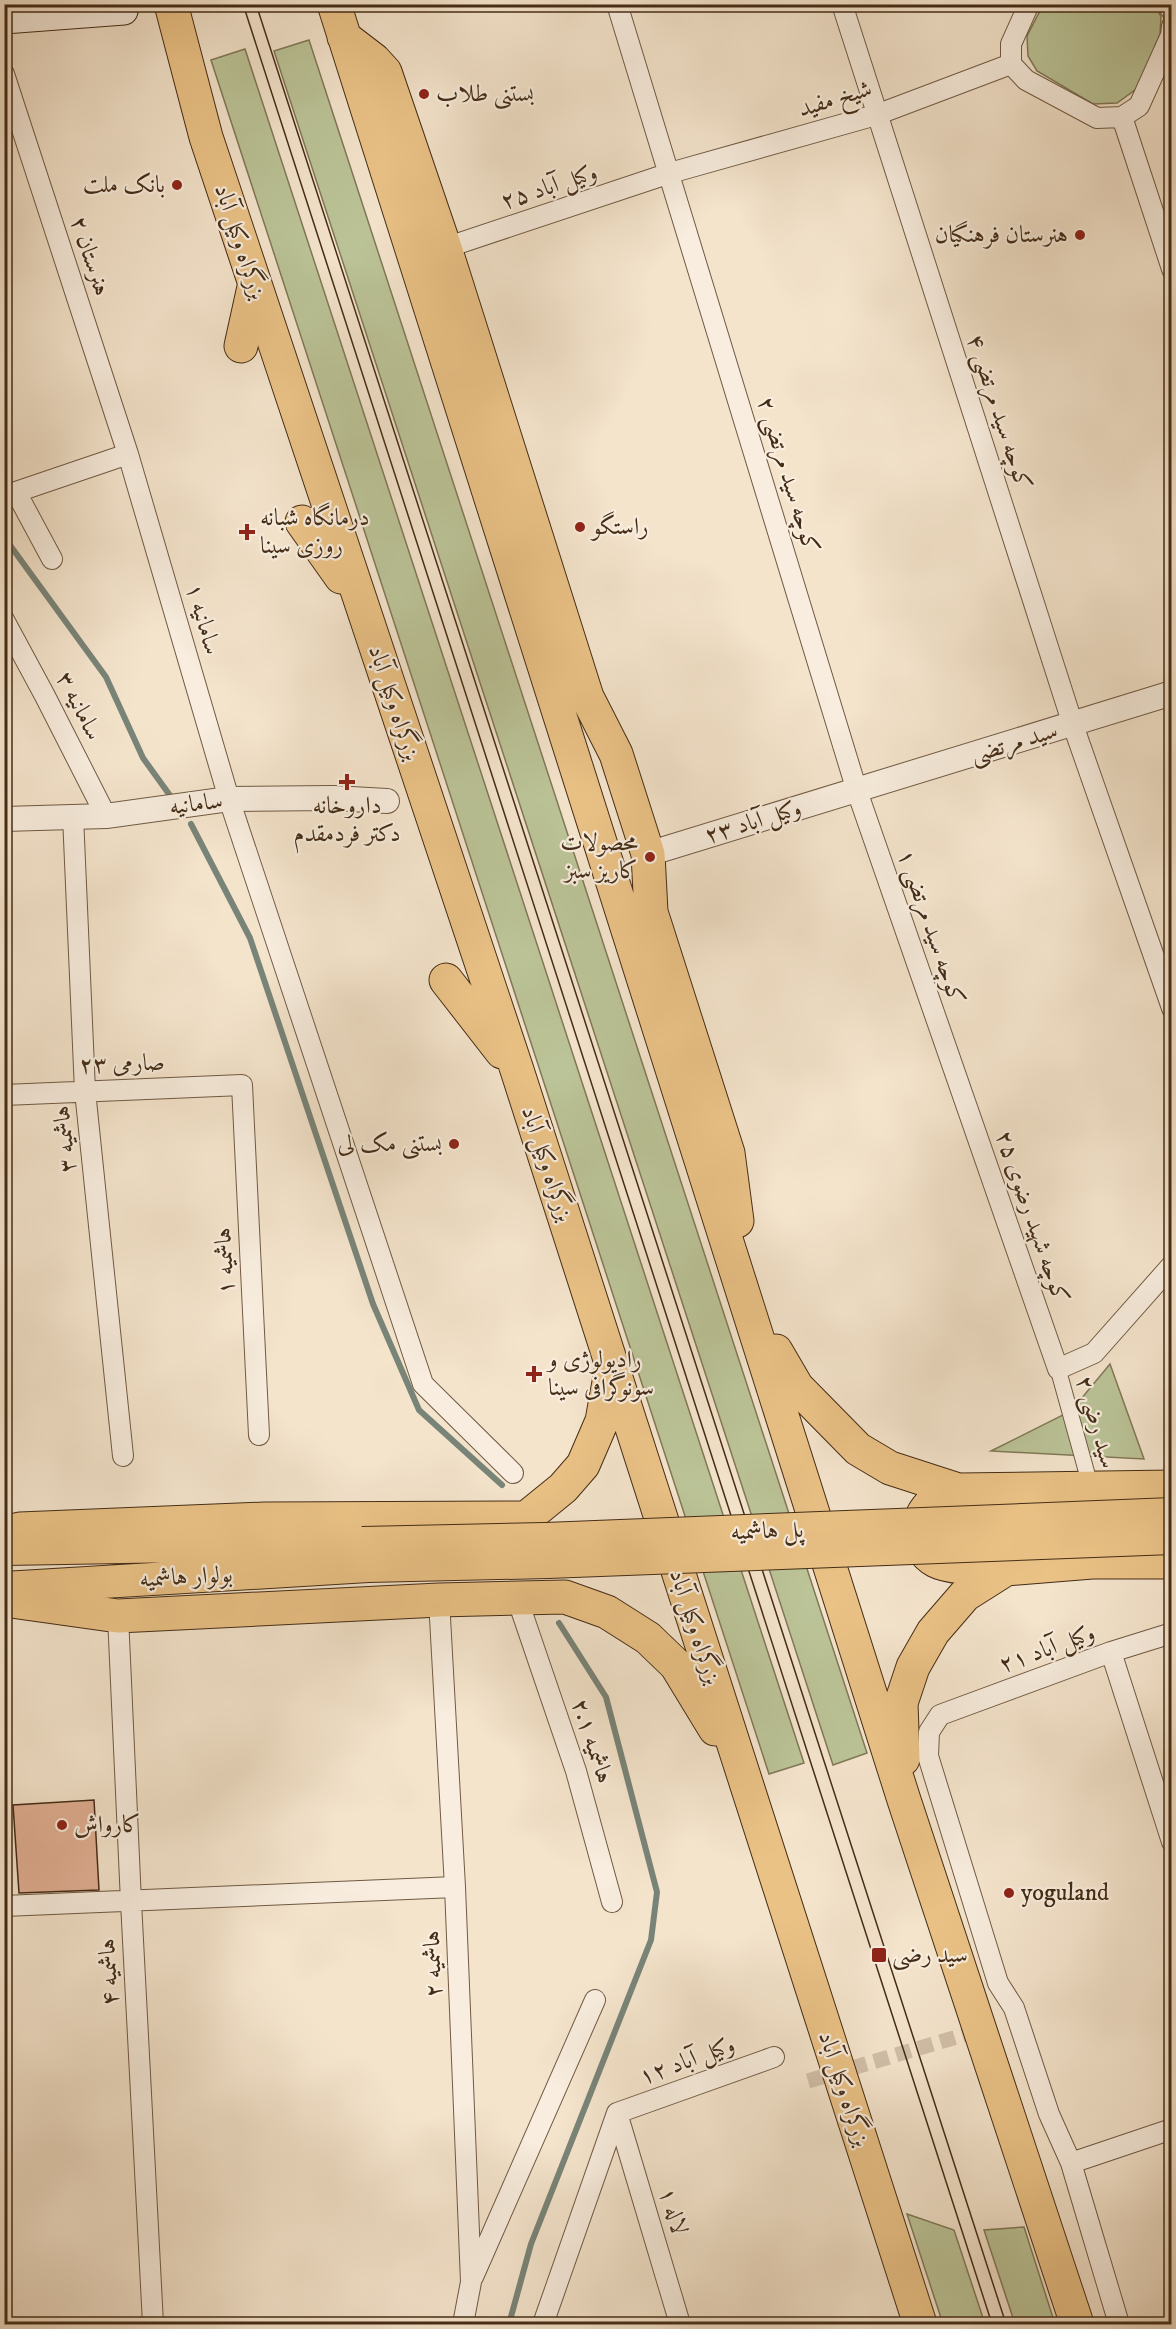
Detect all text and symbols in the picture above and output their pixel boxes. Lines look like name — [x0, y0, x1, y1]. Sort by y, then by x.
street label: شیخ مفید — [794, 74, 877, 129]
place label: بستنی طلاب — [436, 79, 535, 110]
marker: بستنی طلاب — [417, 87, 431, 101]
street label: ۲۵ وکیل آباد — [497, 157, 601, 218]
place label: بانک ملت — [83, 170, 165, 200]
marker: بانک ملت — [170, 178, 184, 192]
street label: بزرگراه وکیل آباد — [206, 180, 275, 304]
street label: هنرستان ۲ — [63, 212, 117, 300]
place label: هنرستان فرهنگیان — [935, 220, 1068, 250]
marker: هنرستان فرهنگیان — [1073, 228, 1087, 242]
street label: کوچه سید مرتضی ۴ — [959, 330, 1038, 494]
street label: کوچه سید مرتضی ۲ — [749, 393, 826, 557]
place label: درمانگاه شبانه روزی سینا — [260, 502, 370, 561]
place label: راستگو — [590, 511, 649, 542]
marker: راستگو — [573, 520, 587, 534]
marker: درمانگاه شبانه روزی سینا — [238, 523, 256, 541]
street label: سامانیه ۱ — [179, 580, 227, 658]
street label: بزرگراه وکیل آباد — [360, 641, 429, 765]
street label: سامانیه ۳ — [49, 667, 109, 745]
street label: سید مرتضی — [967, 716, 1062, 771]
marker: داروخانه دكتر فردمقدم — [340, 775, 354, 789]
street label: سامانیه — [168, 786, 224, 822]
place label: داروخانه دكتر فردمقدم — [294, 791, 400, 854]
street label: ۲۳ وکیل آباد — [701, 793, 805, 852]
place label: محصولات کاریز سبز — [560, 828, 638, 886]
street label: کوچه سید مرتضی ۱ — [890, 846, 972, 1009]
marker: محصولات کاریز سبز — [643, 850, 657, 864]
street label: صارمی ۲۳ — [79, 1048, 165, 1080]
street label: بزرگراه وکیل آباد — [513, 1102, 582, 1226]
street label: هاشمیه ۳ — [47, 1104, 83, 1174]
street label: کوچه شهید رضوی ۲۵ — [987, 1127, 1076, 1308]
place label: بستنی مک لی — [338, 1129, 443, 1160]
marker: بستنی مک لی — [447, 1137, 461, 1151]
street label: هاشمیه ۱ — [208, 1227, 242, 1295]
place label: رادیولوژی و سونوگرافی سینا — [545, 1345, 654, 1403]
marker: رادیولوژی و سونوگرافی سینا — [525, 1365, 543, 1383]
street label: سید رضی ۲ — [1068, 1372, 1124, 1472]
street label: پل هاشمیه — [730, 1515, 806, 1548]
street label: بولوار هاشمیه — [139, 1560, 233, 1594]
street label: بزرگراه وکیل آباد — [661, 1565, 730, 1689]
street label: ۲۱ وکیل آباد — [995, 1618, 1099, 1681]
street label: هاشمیه ۲.۱ — [564, 1695, 620, 1787]
place label: کارواش — [74, 1810, 141, 1840]
marker: کارواش — [55, 1818, 69, 1832]
place label: yoguland — [1021, 1878, 1109, 1908]
marker: yoguland — [1002, 1886, 1016, 1900]
street label: هاشمیه ۲ — [417, 1930, 449, 1998]
street label: هاشمیه ۴ — [92, 1938, 126, 2006]
place label: سید رضی — [892, 1940, 968, 1971]
marker: سید رضی — [870, 1946, 888, 1964]
street label: بزرگراه وکیل آباد — [810, 2027, 879, 2151]
street label: ۱۲ وکیل آباد — [635, 2030, 739, 2093]
street label: لاله ۱ — [652, 2184, 694, 2238]

